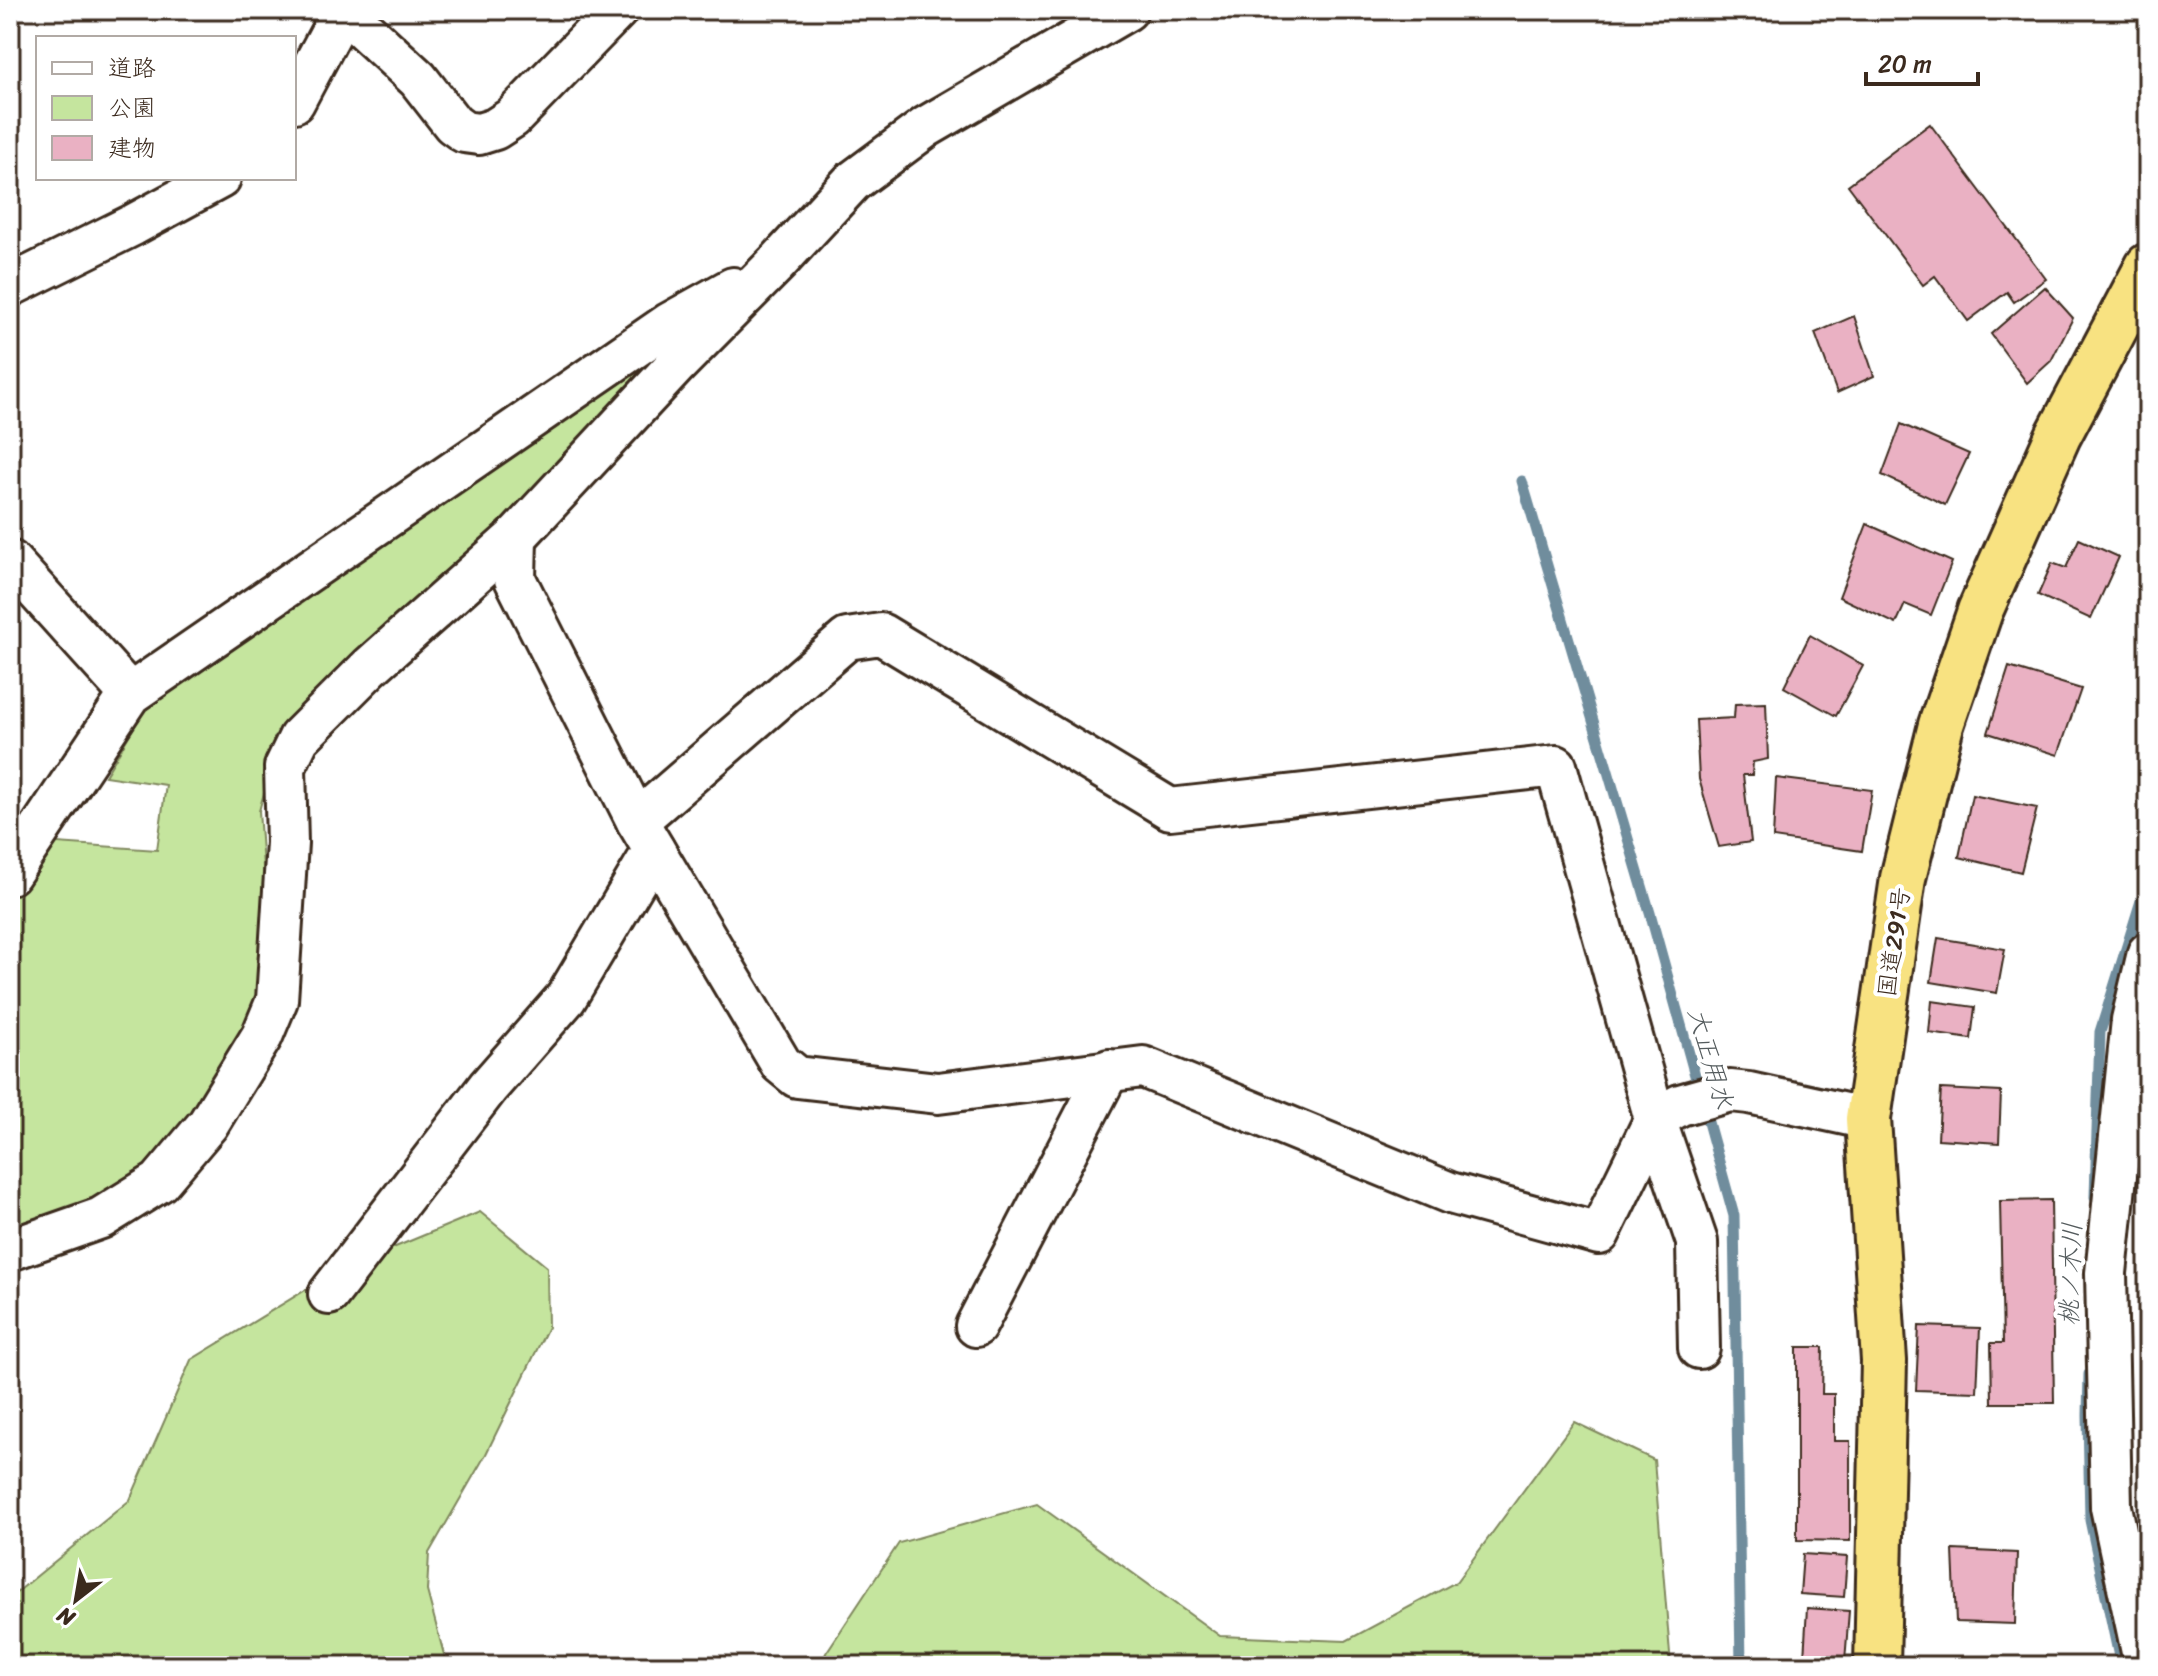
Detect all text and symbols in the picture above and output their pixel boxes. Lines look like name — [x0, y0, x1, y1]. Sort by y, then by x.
legend — [36, 36, 296, 180]
scale bar — [1866, 36, 1978, 86]
text: 20 m — [1878, 43, 1932, 85]
text: 道路 — [108, 47, 156, 89]
text: 公園 — [108, 87, 156, 129]
text: 建物 — [108, 127, 156, 169]
street label: 国道291号 — [1865, 884, 1923, 1000]
water label: 大正用水 — [1675, 1002, 1747, 1114]
water label: 桃ノ木川 — [2045, 1221, 2095, 1327]
north arrow — [36, 1560, 116, 1640]
text: N — [49, 1596, 83, 1638]

